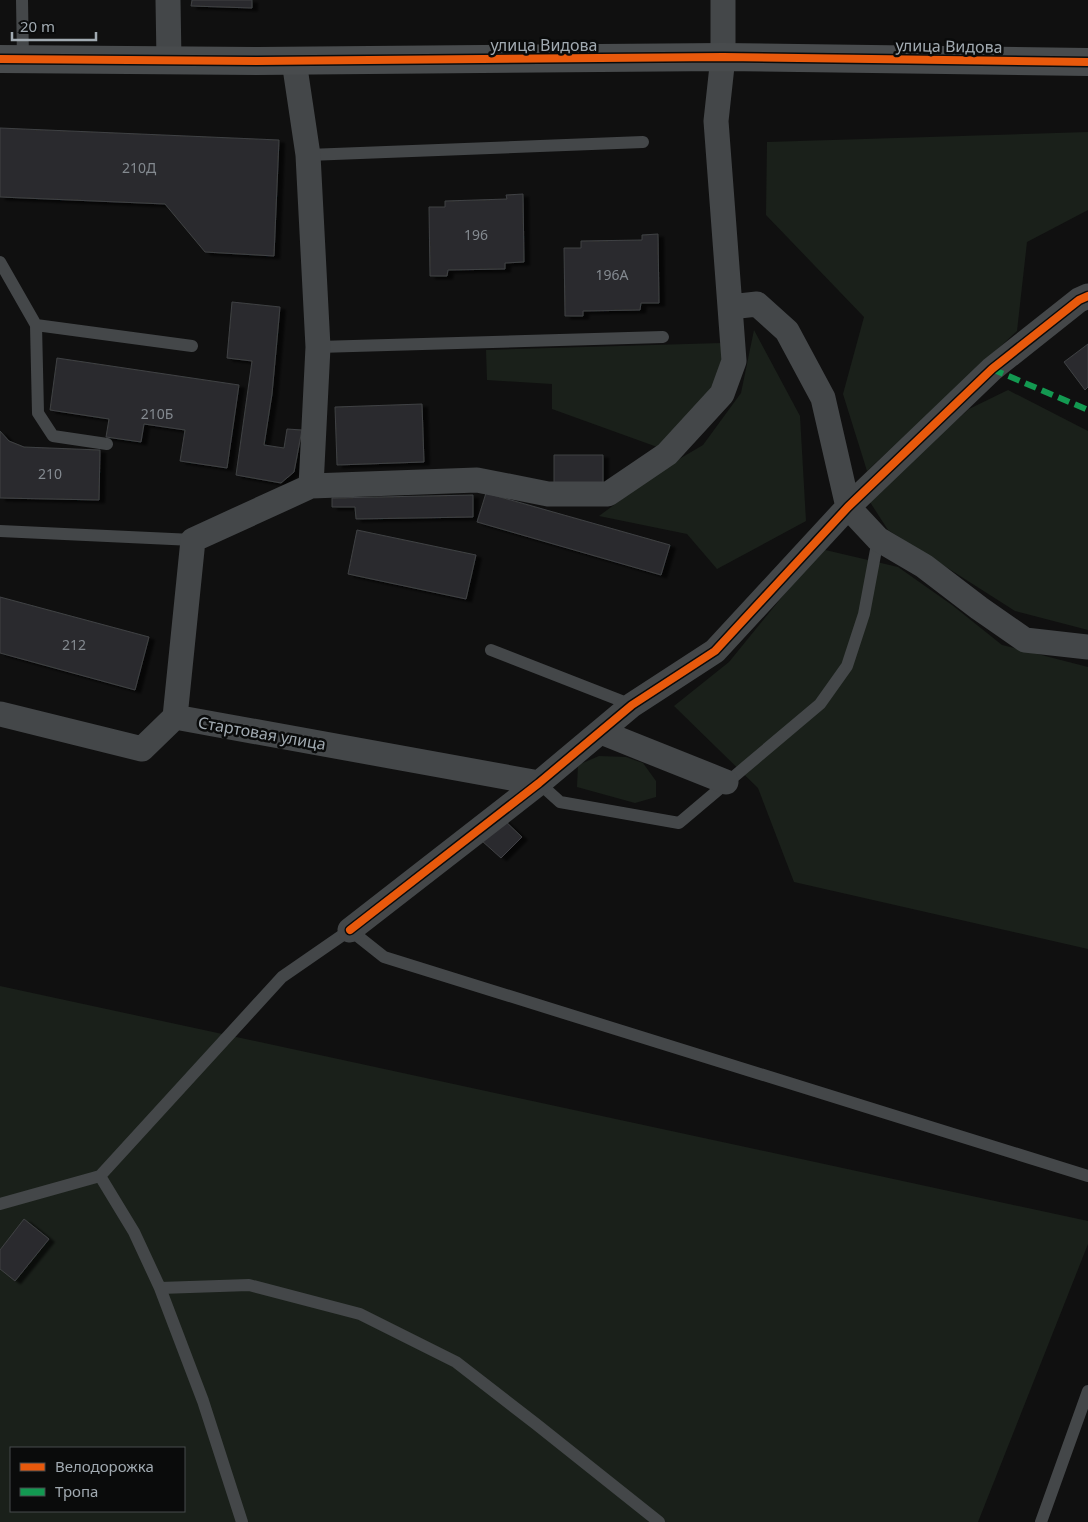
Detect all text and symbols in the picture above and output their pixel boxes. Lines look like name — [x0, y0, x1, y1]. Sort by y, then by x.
scale bar — [12, 10, 96, 42]
text: 20 m — [20, 16, 55, 36]
street label: улица Видова — [491, 34, 598, 56]
street label: улица Видова — [895, 34, 1003, 58]
house number: 210Д — [122, 158, 157, 177]
house number: 196 — [464, 225, 488, 244]
house number: 196А — [596, 265, 629, 284]
house number: 210Б — [141, 404, 173, 423]
house number: 210 — [38, 464, 62, 483]
house number: 212 — [62, 635, 86, 654]
street label: Стартовая улица — [196, 711, 328, 755]
legend — [10, 1447, 185, 1512]
text: Велодорожка — [55, 1456, 154, 1476]
text: Тропа — [55, 1481, 98, 1501]

